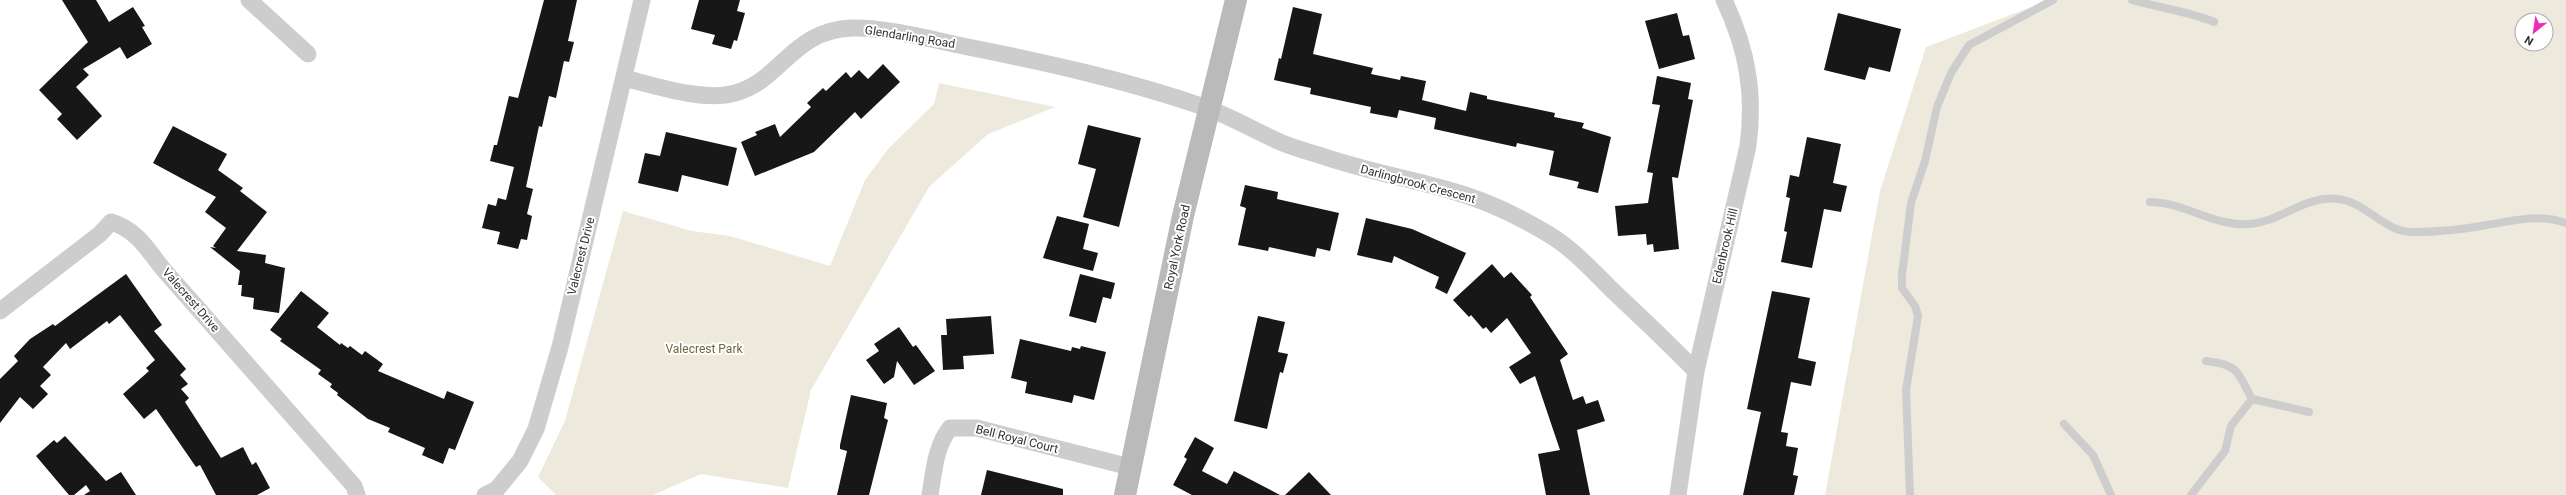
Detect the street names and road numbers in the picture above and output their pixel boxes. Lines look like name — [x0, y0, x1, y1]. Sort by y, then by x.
street label: Glendarling Road — [864, 23, 956, 51]
street label: Darlingbrook Crescent — [1359, 162, 1477, 206]
street label: Royal York Road — [1161, 203, 1193, 291]
street label: Edenbrook Hill — [1709, 207, 1741, 285]
street label: Valecrest Drive — [565, 216, 597, 296]
street label: Valecrest Drive — [160, 265, 222, 335]
street label: Bell Royal Court — [974, 422, 1060, 456]

